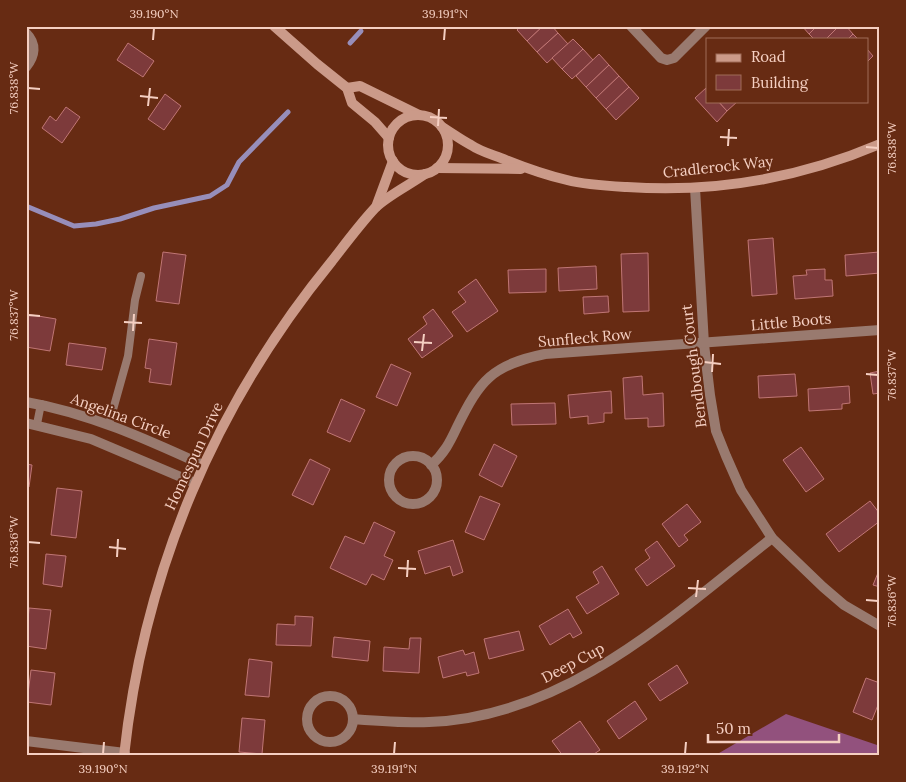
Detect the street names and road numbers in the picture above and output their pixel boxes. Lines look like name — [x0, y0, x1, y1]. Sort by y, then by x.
street label: Cradlerock Way — [662, 151, 774, 182]
street label: Bendbough Court — [676, 303, 711, 429]
street label: Little Boots — [750, 309, 832, 334]
street label: Sunfleck Row — [537, 324, 633, 351]
street label: Angelina Circle — [68, 388, 174, 442]
street label: Homespun Drive — [160, 399, 227, 513]
street label: Deep Cup — [538, 638, 608, 687]

